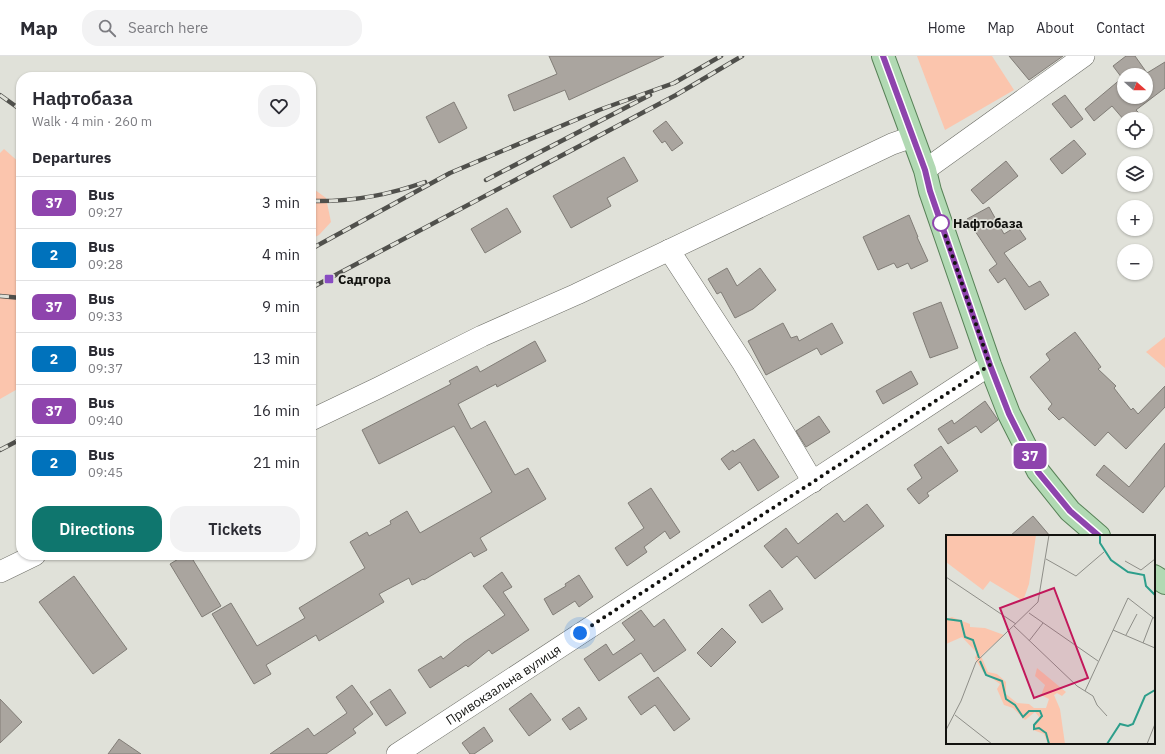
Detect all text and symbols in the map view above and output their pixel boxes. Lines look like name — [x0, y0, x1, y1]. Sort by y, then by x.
search box — [82, 10, 362, 46]
text: Map — [20, 16, 58, 40]
icon: search — [96, 17, 118, 39]
text: Search here — [128, 18, 208, 37]
text: Home — [928, 19, 965, 37]
text: Map — [987, 19, 1014, 37]
text: About — [1036, 19, 1074, 37]
text: Contact — [1096, 19, 1145, 37]
north arrow — [1117, 68, 1153, 104]
map controls — [1117, 68, 1153, 280]
button: heart — [258, 85, 300, 127]
text: Нафтобаза — [32, 86, 133, 110]
button: locate — [1117, 112, 1153, 148]
text: Walk · 4 min · 260 m — [32, 113, 152, 130]
text: Departures — [32, 148, 111, 167]
button: layers — [1117, 156, 1153, 192]
text: Bus — [88, 185, 115, 204]
text: 3 min — [262, 193, 300, 212]
text: 37 — [46, 194, 62, 212]
button: + — [1117, 200, 1153, 236]
text: 09:27 — [88, 204, 123, 221]
marker: Нафтобаза — [932, 214, 950, 232]
place label: Нафтобаза — [953, 215, 1023, 232]
text: Bus — [88, 237, 115, 256]
button: − — [1117, 244, 1153, 280]
text: 4 min — [262, 245, 300, 264]
text: 2 — [50, 246, 58, 264]
text: 09:28 — [88, 256, 123, 273]
place label: Садгора — [338, 271, 391, 288]
marker: Садгора — [323, 273, 335, 285]
text: Bus — [88, 289, 115, 308]
text: 9 min — [262, 297, 300, 316]
text: 37 — [46, 298, 62, 316]
text: 09:33 — [88, 308, 123, 325]
text: Bus — [88, 341, 115, 360]
text: 13 min — [253, 349, 300, 368]
text: 2 — [50, 350, 58, 368]
text: 09:37 — [88, 360, 123, 377]
text: Bus — [88, 393, 115, 412]
text: 16 min — [253, 401, 300, 420]
text: 37 — [46, 402, 62, 420]
text: 09:40 — [88, 412, 123, 429]
line badge: 37 — [1012, 443, 1048, 469]
text: Bus — [88, 445, 115, 464]
text: 37 — [1022, 447, 1038, 465]
text: 21 min — [253, 453, 300, 472]
text: 2 — [50, 454, 58, 472]
text: 09:45 — [88, 464, 123, 481]
button: Directions — [32, 506, 162, 552]
button: Tickets — [170, 506, 300, 552]
inset map — [946, 535, 1155, 744]
your location — [570, 623, 590, 643]
street label: Привокзальна вулиця — [442, 640, 564, 728]

